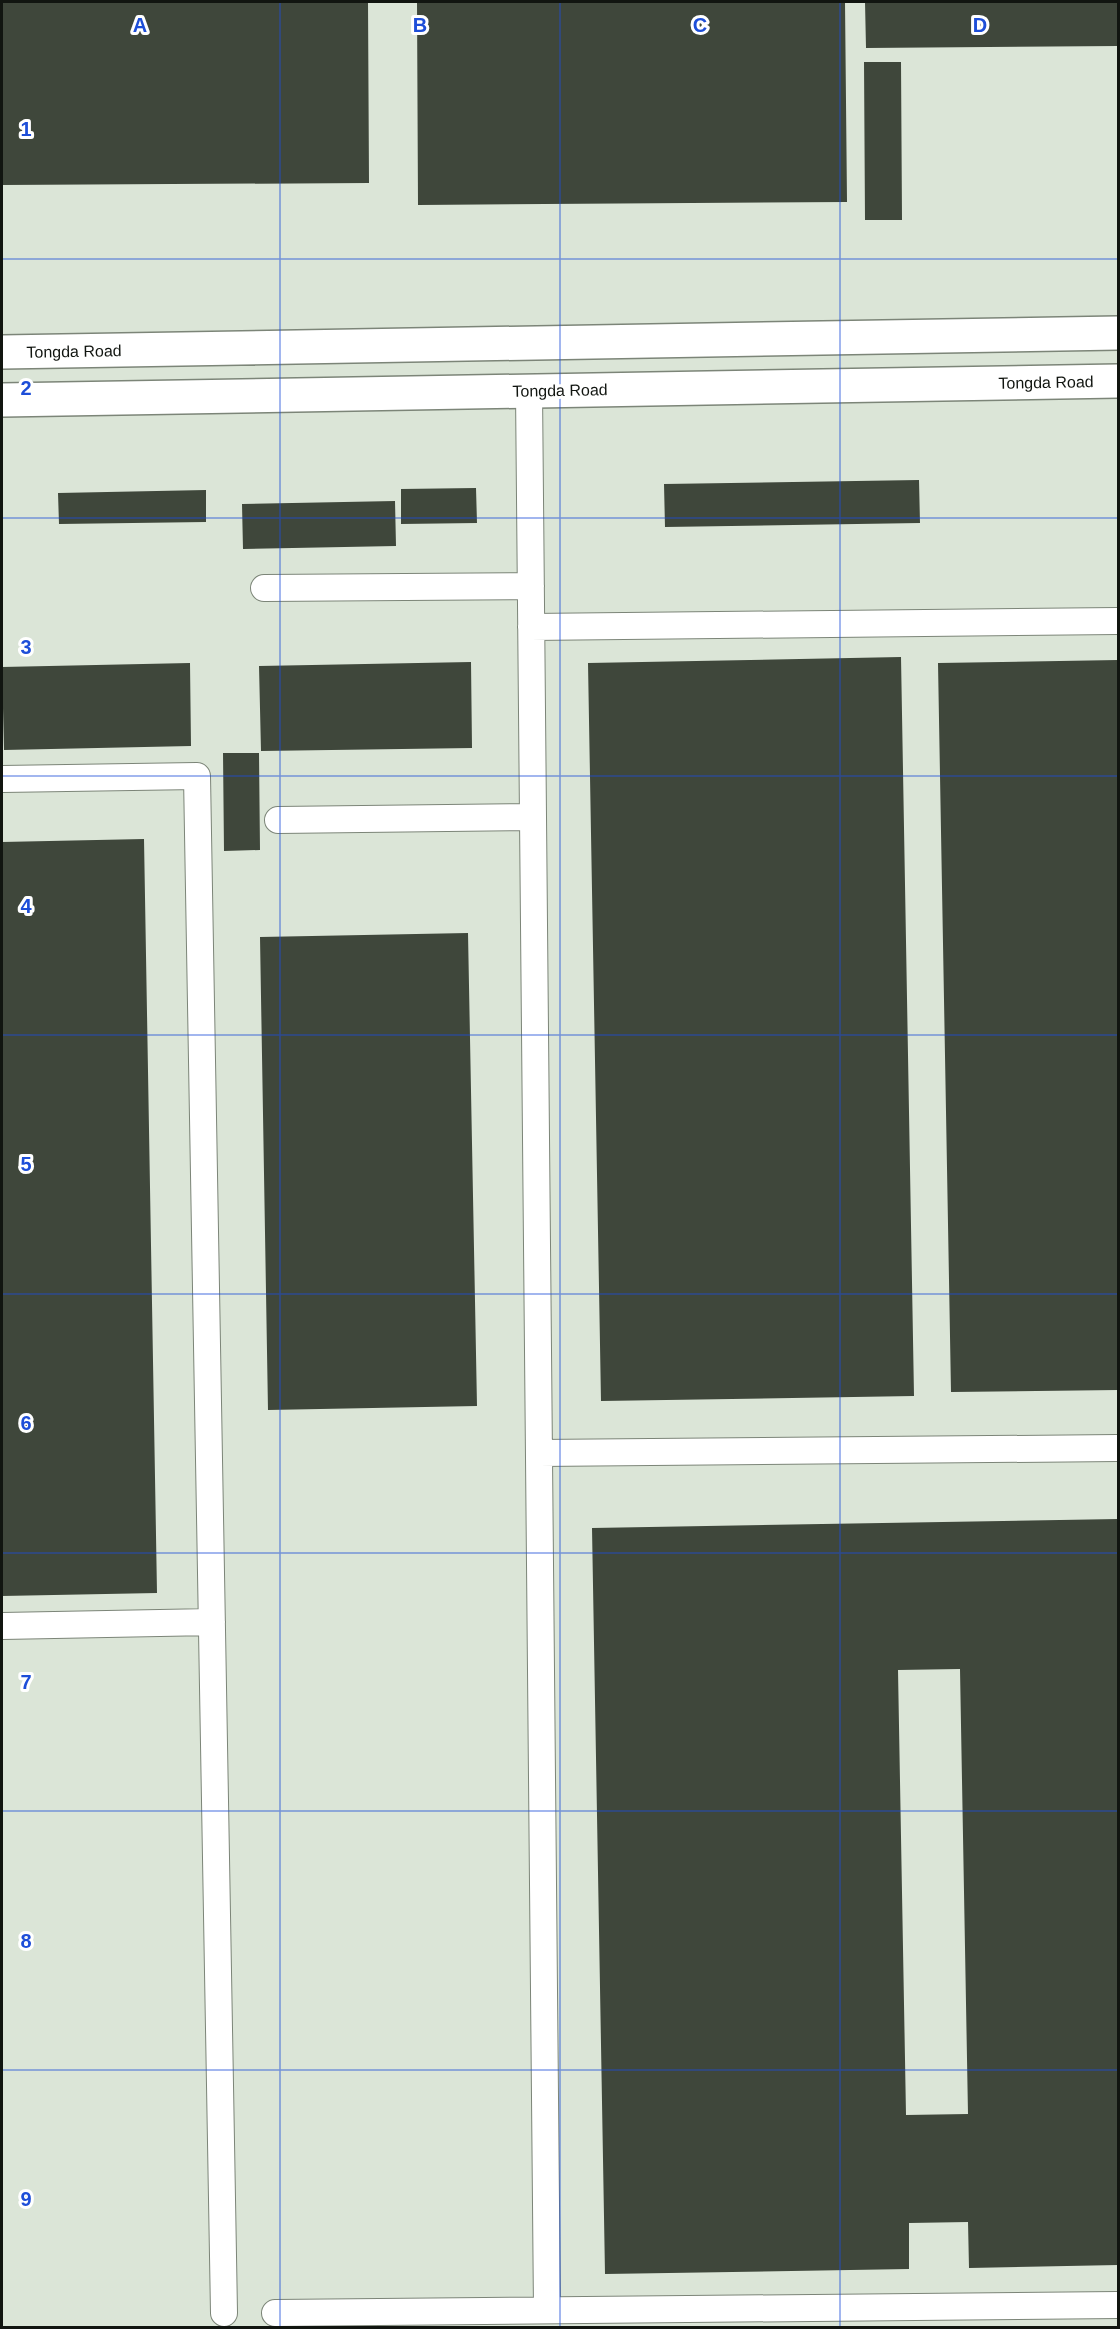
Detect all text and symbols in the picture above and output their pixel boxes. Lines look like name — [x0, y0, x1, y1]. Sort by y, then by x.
text: A — [133, 14, 147, 36]
text: B — [413, 14, 427, 36]
text: C — [693, 14, 707, 36]
text: D — [973, 14, 987, 36]
text: 1 — [20, 118, 32, 140]
street label: Tongda Road — [26, 342, 122, 361]
street label: Tongda Road — [998, 373, 1094, 392]
text: 2 — [20, 377, 32, 399]
street label: Tongda Road — [512, 381, 608, 400]
text: 3 — [20, 636, 32, 658]
text: 4 — [20, 895, 32, 917]
text: 5 — [20, 1153, 32, 1175]
text: 6 — [20, 1412, 32, 1434]
text: 7 — [20, 1671, 32, 1693]
text: 8 — [20, 1930, 32, 1952]
text: 9 — [20, 2188, 32, 2210]

